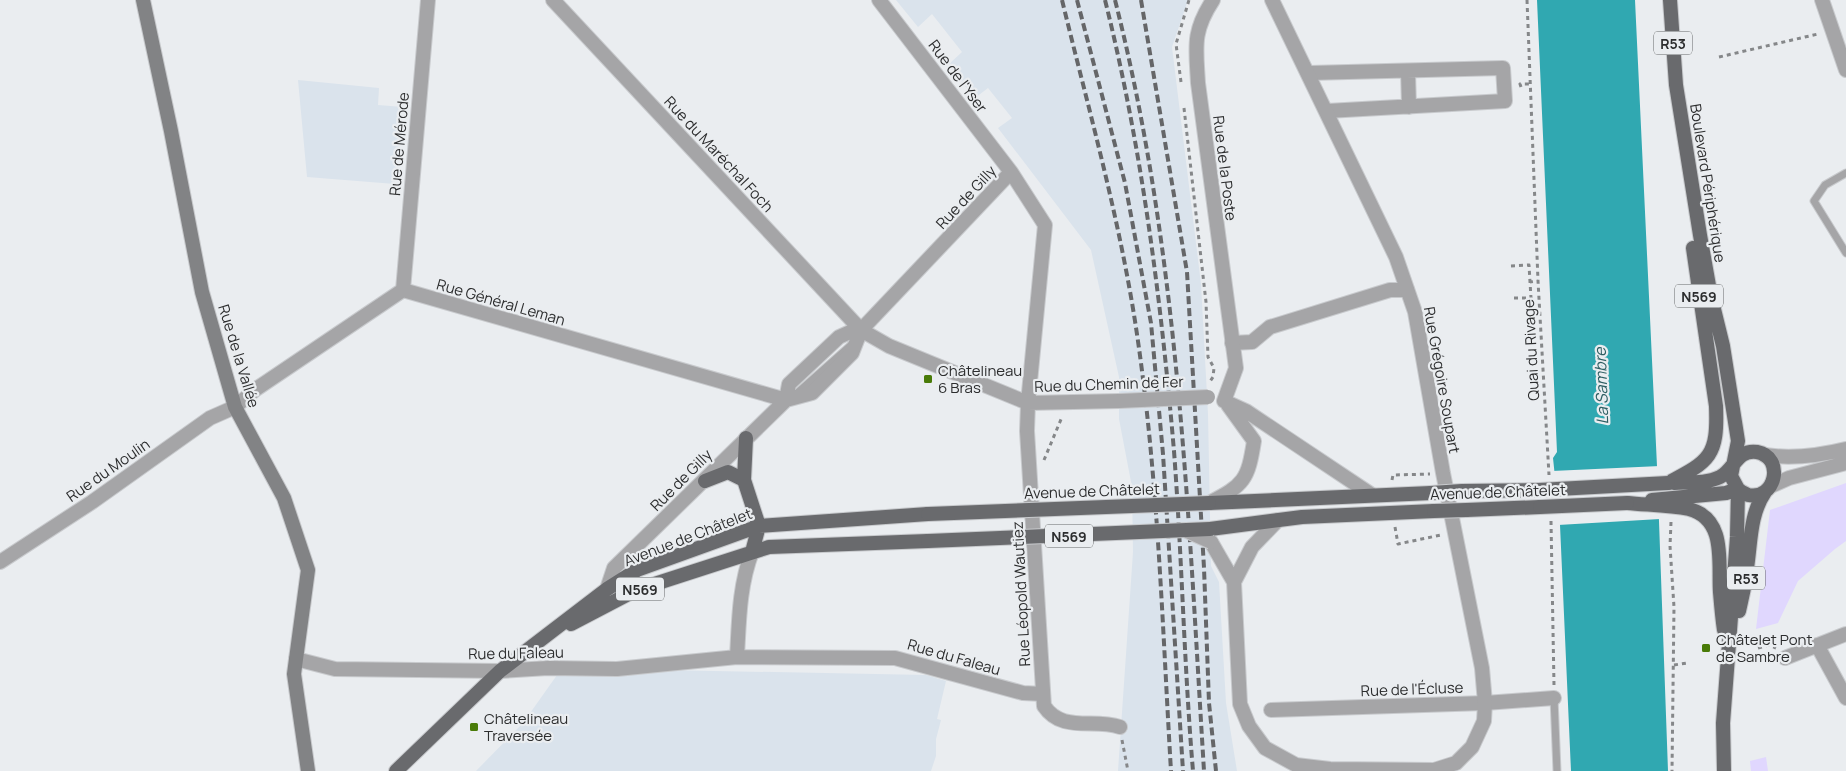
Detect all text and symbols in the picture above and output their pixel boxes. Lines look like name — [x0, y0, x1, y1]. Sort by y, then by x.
road number: R53 — [1654, 32, 1692, 54]
street label: Rue de l'Yser — [924, 35, 993, 117]
street label: Rue de Mérode — [384, 91, 414, 197]
street label: Rue du Maréchal Foch — [660, 91, 778, 217]
street label: Boulevard Périphérique — [1685, 102, 1731, 264]
street label: Rue de la Poste — [1208, 114, 1242, 222]
street label: Rue de Gilly — [931, 161, 1001, 233]
street label: Rue Général Leman — [434, 274, 568, 330]
road number: N569 — [1675, 284, 1723, 308]
street label: Quai du Rivage — [1518, 299, 1544, 401]
street label: Rue de la Vallée — [213, 302, 265, 410]
street label: Rue Grégoire Soupart — [1419, 305, 1465, 455]
water label: La Sambre — [1589, 345, 1613, 425]
place label: Châtelineau 6 Bras — [938, 360, 1022, 398]
street label: Rue du Chemin de Fer — [1034, 371, 1185, 397]
marker: Châtelineau 6 Bras — [922, 373, 934, 385]
street label: Rue du Moulin — [62, 433, 154, 506]
street label: Rue de Gilly — [645, 444, 717, 516]
street label: Avenue de Châtelet — [1024, 478, 1160, 504]
street label: Avenue de Châtelet — [1430, 479, 1566, 505]
street label: Avenue de Châtelet — [621, 503, 755, 571]
street label: Rue Léopold Wautiez — [1007, 521, 1035, 667]
road number: N569 — [1045, 524, 1093, 548]
road number: R53 — [1727, 566, 1765, 590]
road number: N569 — [616, 578, 664, 600]
place label: Châtelet Pont de Sambre — [1716, 629, 1813, 667]
street label: Rue du Faleau — [905, 634, 1003, 680]
street label: Rue du Faleau — [468, 642, 564, 664]
marker: Châtelet Pont de Sambre — [1700, 642, 1712, 654]
street label: Rue de l'Écluse — [1360, 677, 1464, 701]
place label: Châtelineau Traversée — [484, 708, 568, 746]
marker: Châtelineau Traversée — [468, 721, 480, 733]

